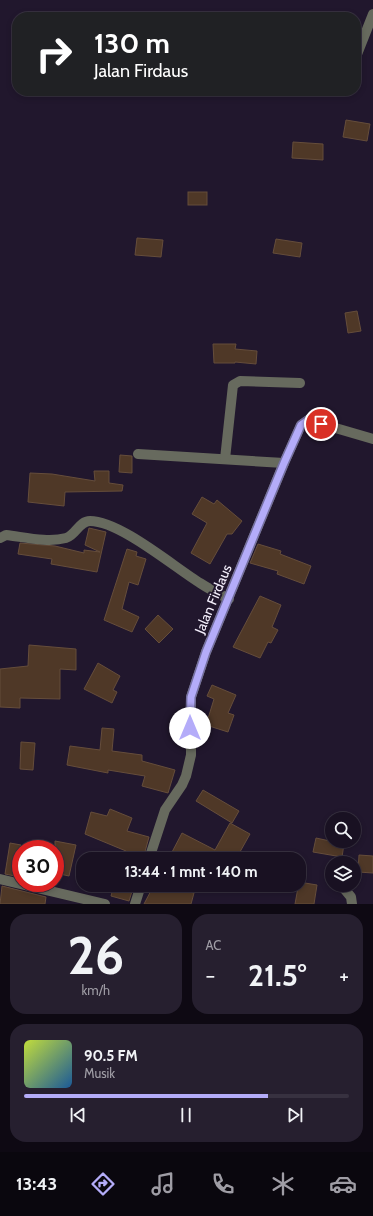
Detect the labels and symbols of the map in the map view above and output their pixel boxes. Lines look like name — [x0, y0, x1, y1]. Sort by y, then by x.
pin — [304, 407, 338, 441]
street label: Jalan Firdaus — [190, 562, 236, 637]
position arrow — [169, 707, 211, 749]
speed limit sign: 30 — [12, 840, 64, 892]

